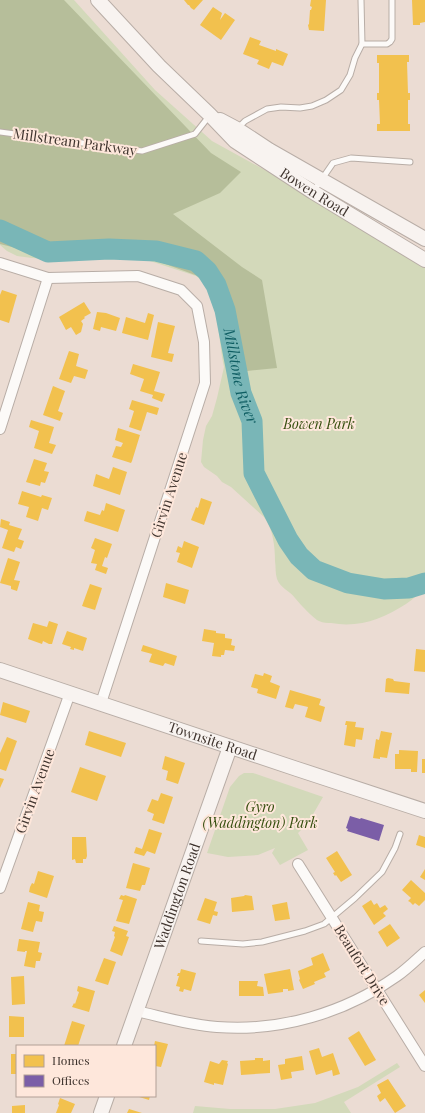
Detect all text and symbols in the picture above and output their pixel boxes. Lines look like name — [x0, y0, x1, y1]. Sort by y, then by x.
street label: Millstream Parkway — [12, 123, 138, 160]
street label: Bowen Road — [276, 163, 352, 220]
water label: Millstone River — [219, 325, 263, 427]
park label: Bowen Park — [282, 414, 355, 433]
street label: Girvin Avenue — [146, 450, 191, 540]
street label: Townsite Road — [166, 717, 260, 764]
street label: Girvin Avenue — [10, 746, 59, 836]
park label: Gyro (Waddington) Park — [203, 797, 317, 832]
street label: Waddington Road — [149, 840, 204, 953]
street label: Beaufort Drive — [330, 921, 395, 1009]
legend — [16, 1045, 156, 1097]
text: Homes — [52, 1052, 90, 1068]
text: Offices — [52, 1072, 89, 1088]

